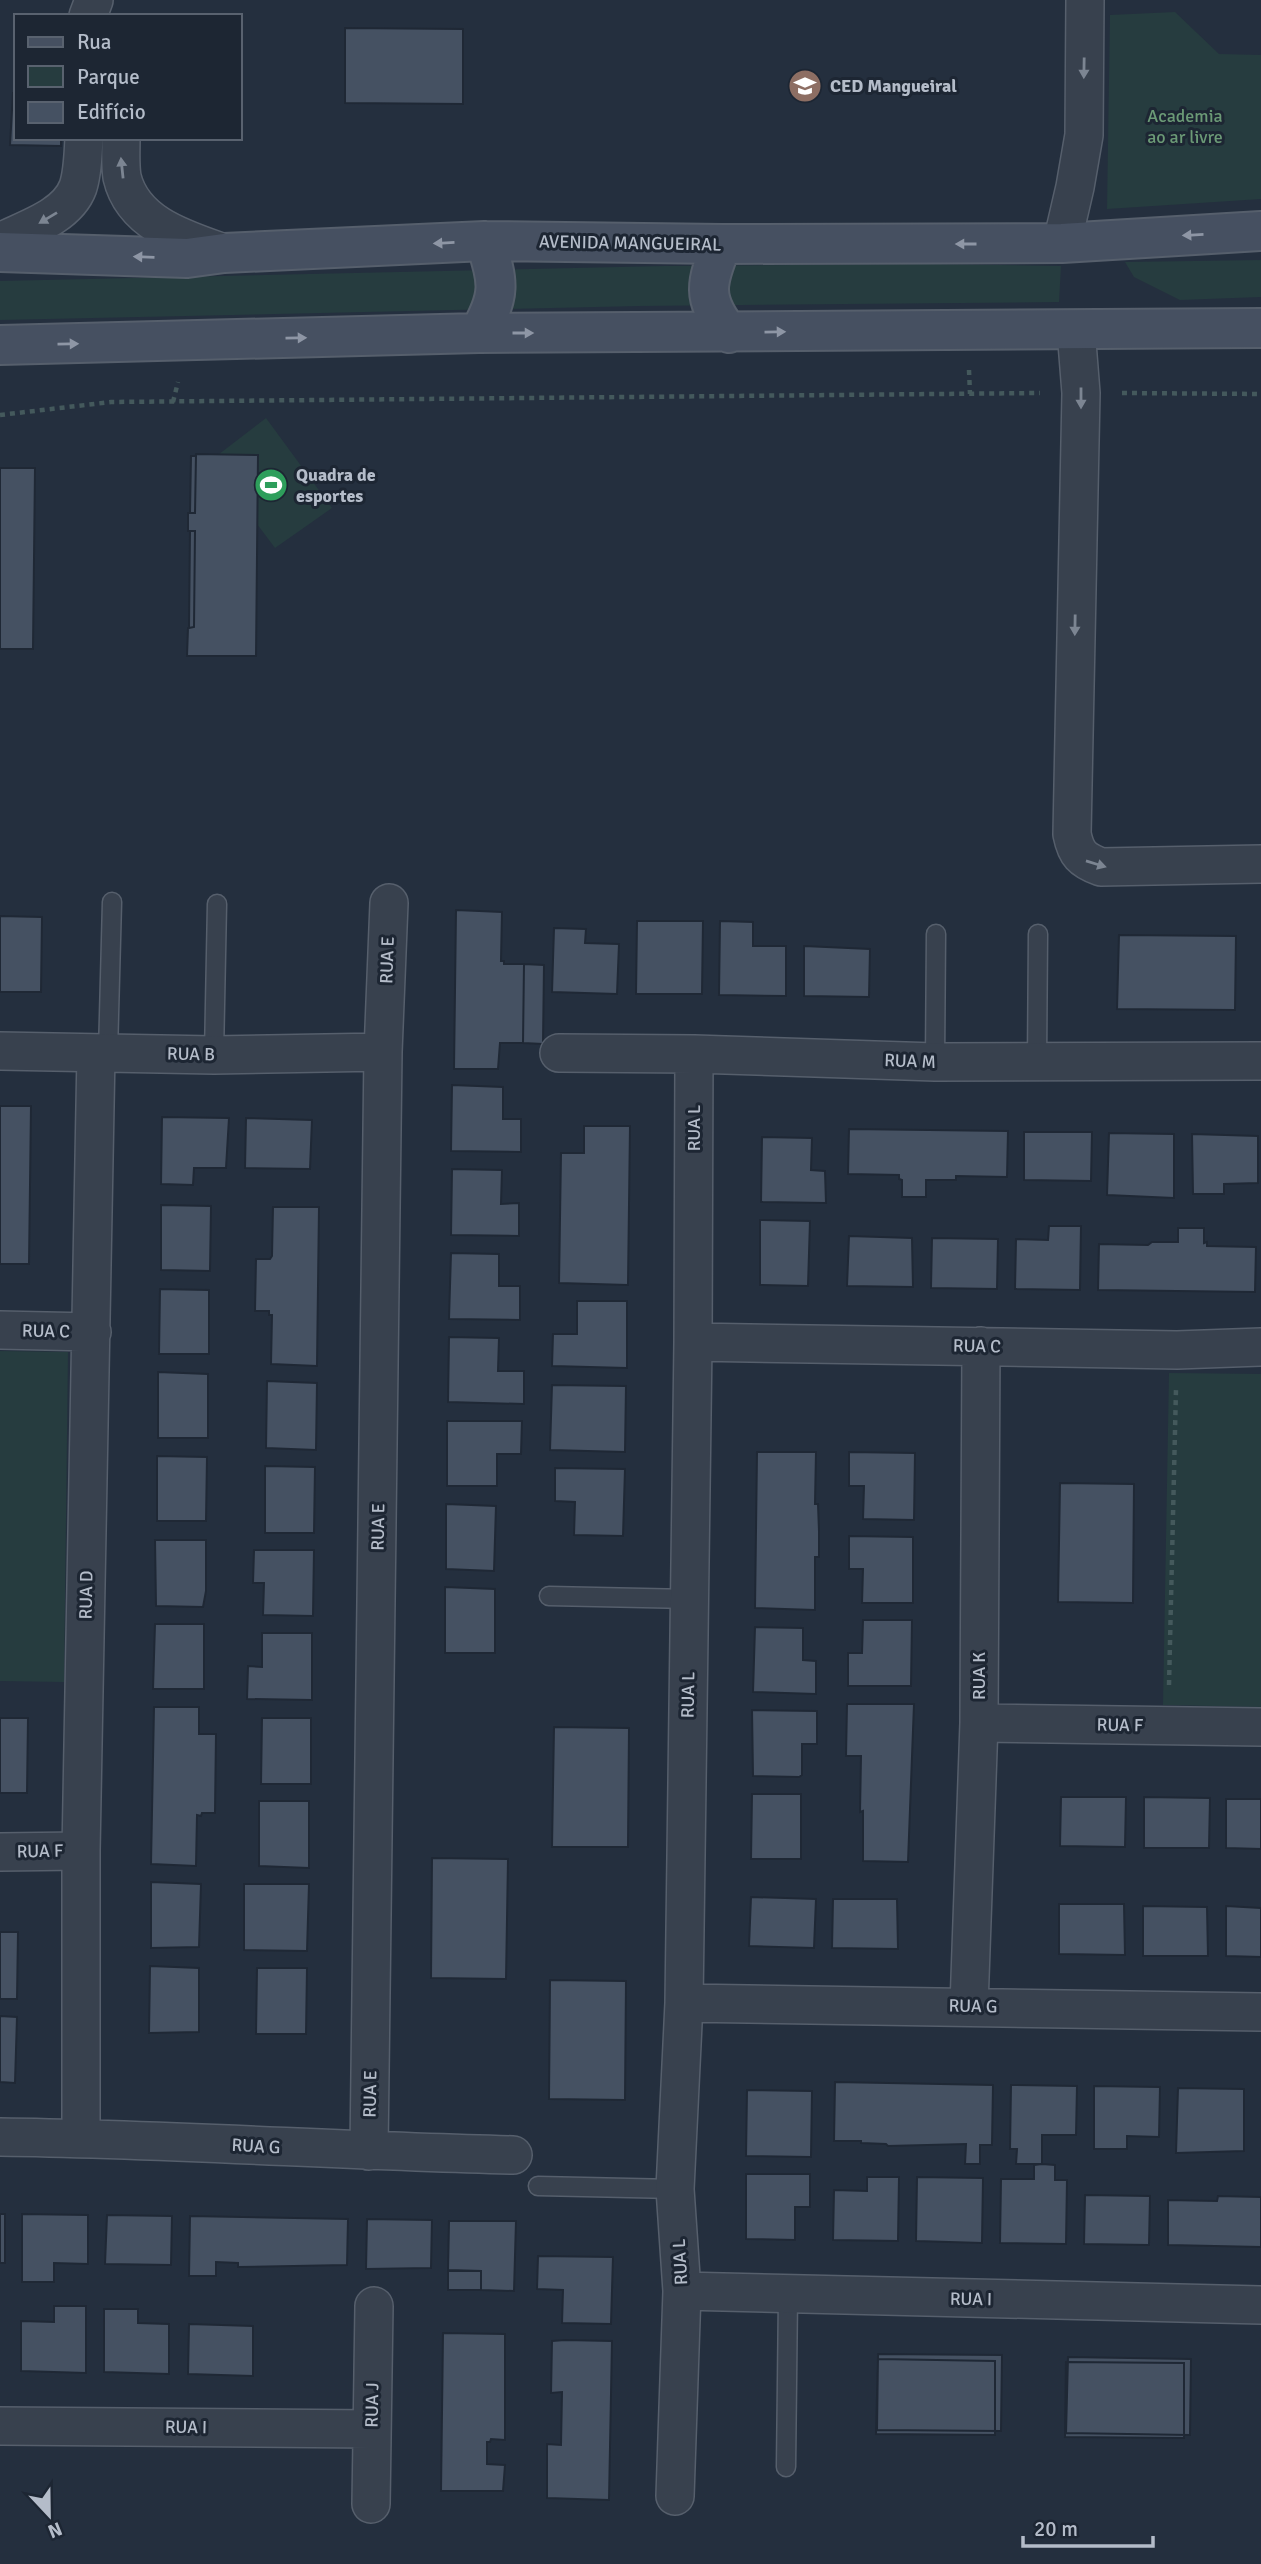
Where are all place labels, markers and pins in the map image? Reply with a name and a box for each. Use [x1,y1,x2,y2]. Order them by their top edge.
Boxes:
school or university icon: CED Mangueiral [786,67,824,105]
place label: CED Mangueiral [830,75,957,97]
place label: Quadra de esportes [296,464,376,507]
sports icon: Quadra de esportes [252,466,290,504]

